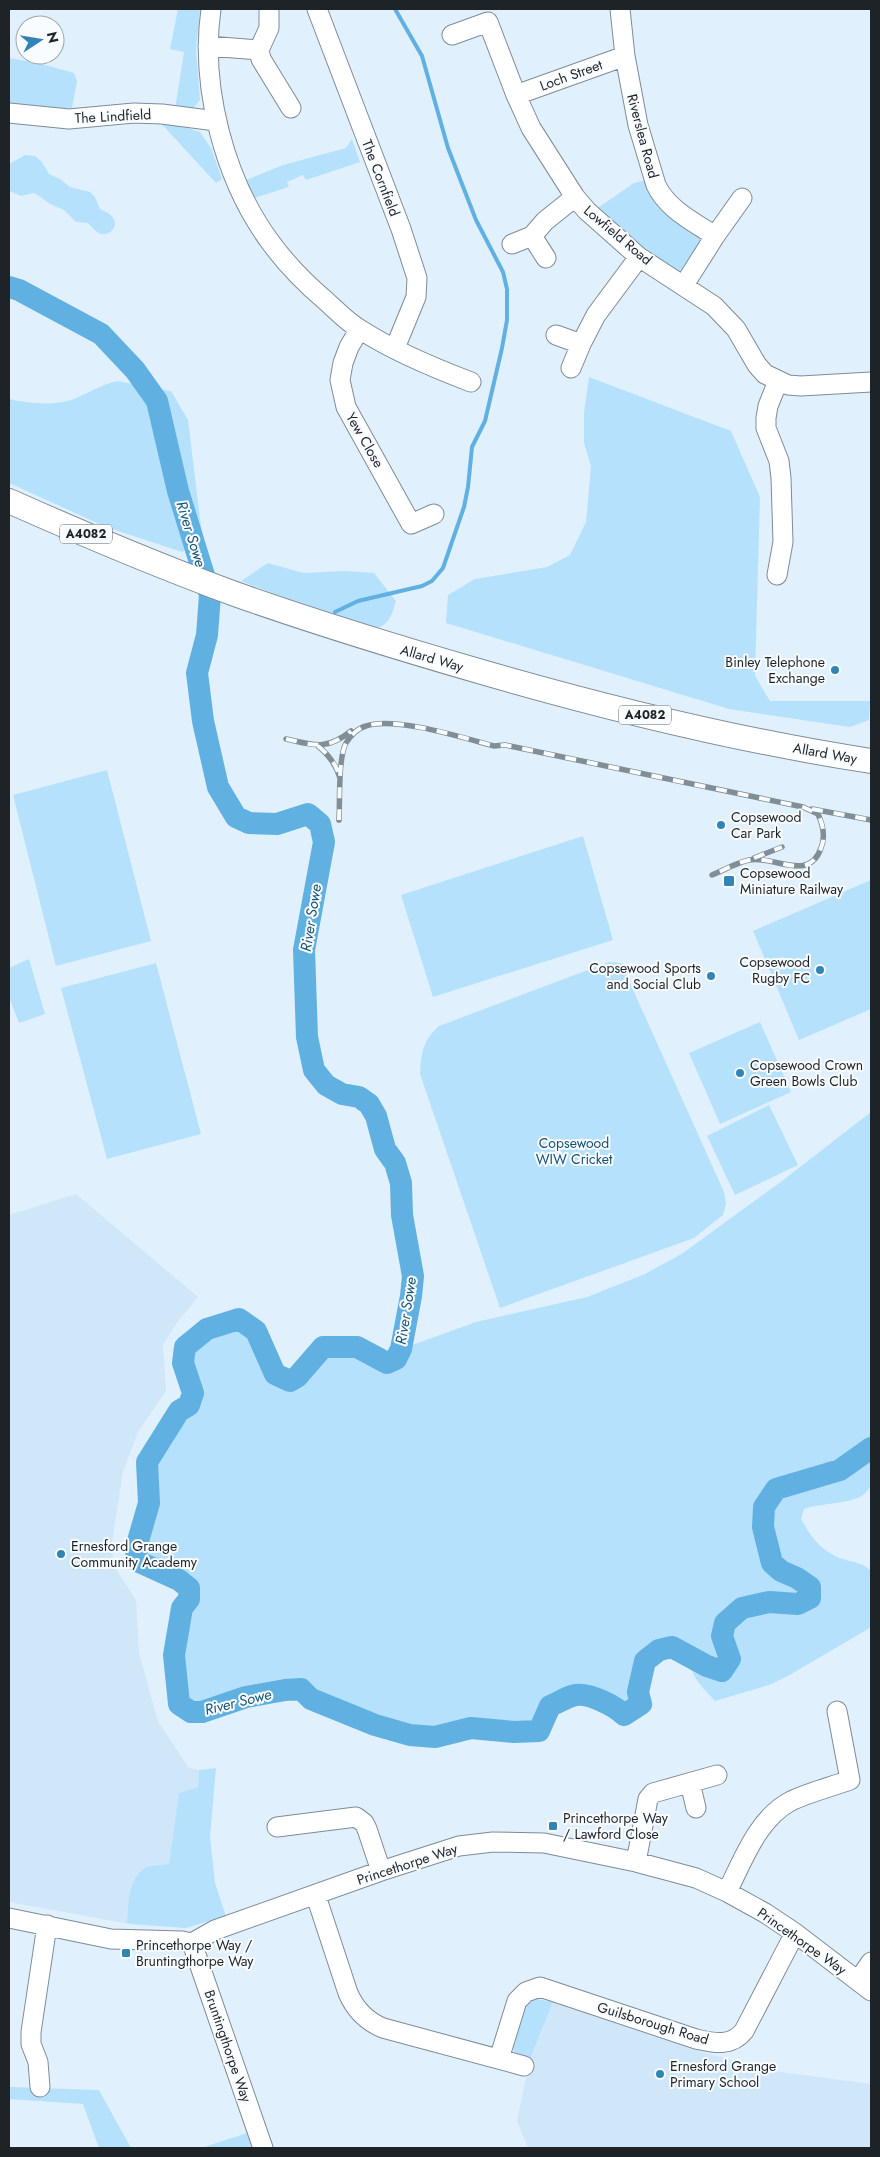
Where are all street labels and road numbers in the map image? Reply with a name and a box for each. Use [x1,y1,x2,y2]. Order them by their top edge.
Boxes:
street label: Loch Street [537,54,606,96]
street label: Riverslea Road [622,92,664,180]
street label: The Lindfield [74,104,152,128]
street label: The Cornfield [357,137,405,219]
street label: Lowfield Road [580,200,656,270]
street label: Yew Close [341,409,389,471]
road number: A4082 [60,524,112,544]
street label: Allard Way [398,639,467,677]
road number: A4082 [619,706,671,724]
street label: Allard Way [791,738,859,769]
street label: Princethorpe Way [354,1838,461,1890]
street label: Princethorpe Way [753,1903,851,1980]
street label: Bruntingthorpe Way [199,1987,257,2106]
street label: Guilsborough Road [595,1997,711,2049]

